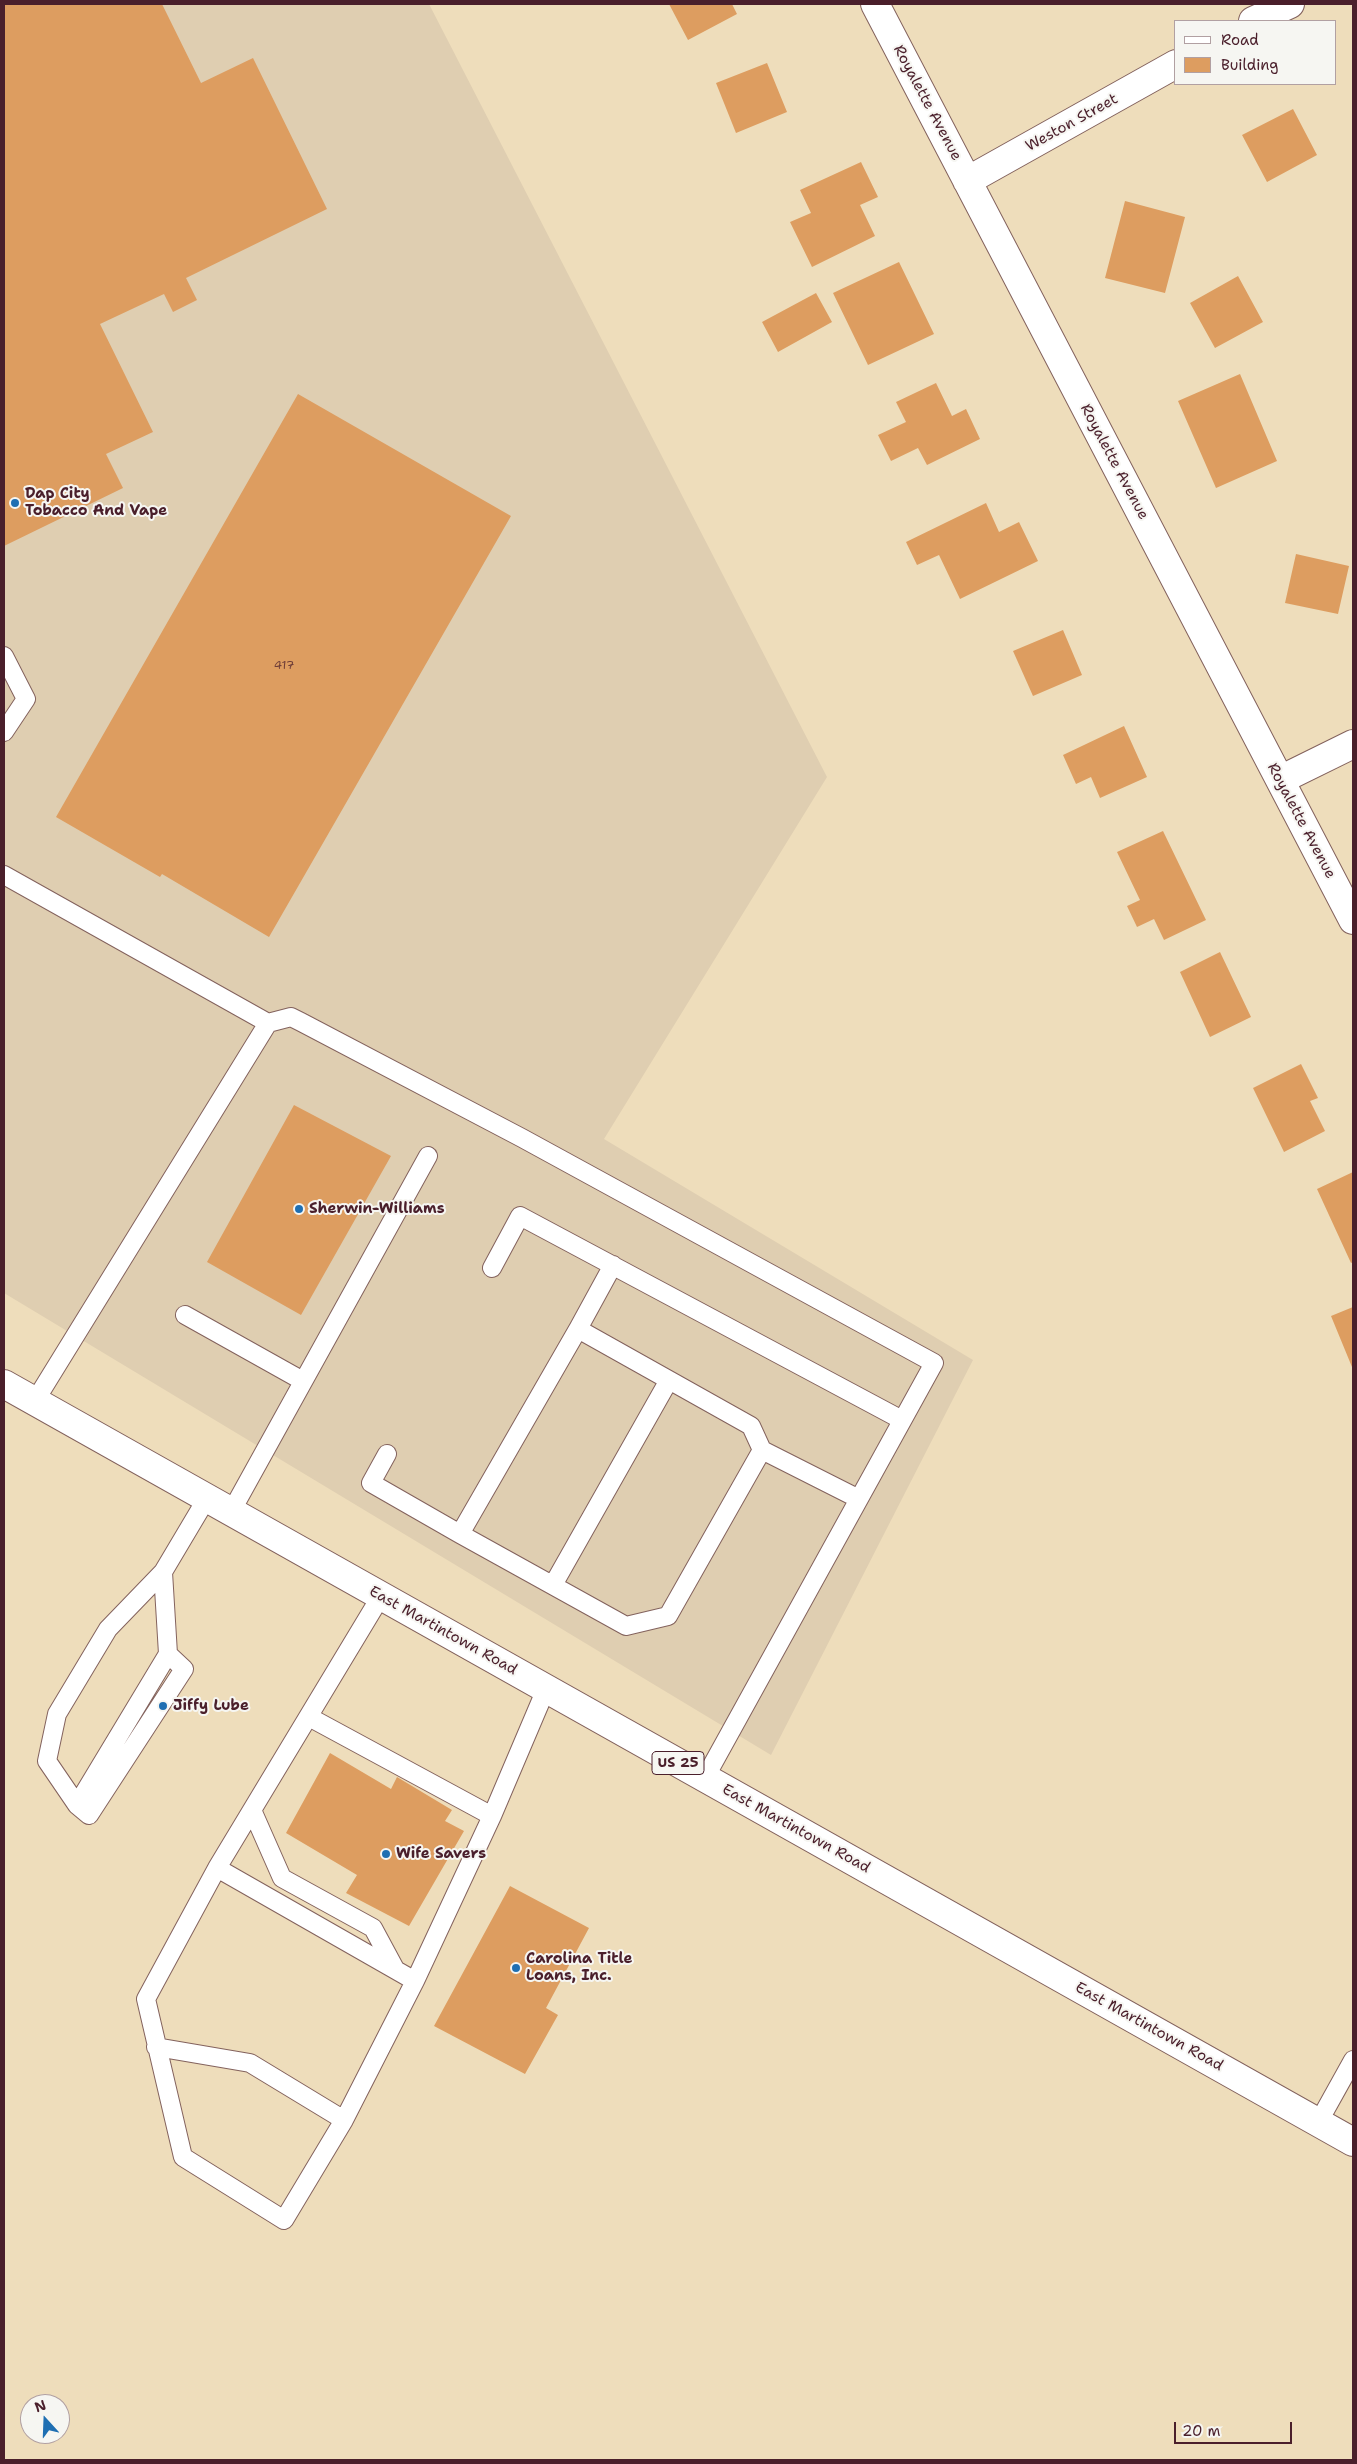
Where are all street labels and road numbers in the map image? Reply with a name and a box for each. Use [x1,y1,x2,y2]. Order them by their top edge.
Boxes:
street label: Royalette Avenue [889,42,965,164]
street label: Weston Street [1023,90,1121,156]
street label: Royalette Avenue [1076,401,1152,523]
street label: Royalette Avenue [1263,760,1339,882]
street label: East Martintown Road [366,1583,520,1679]
road number: US 25 [652,1752,704,1775]
street label: East Martintown Road [719,1781,873,1877]
street label: East Martintown Road [1072,1979,1226,2075]

